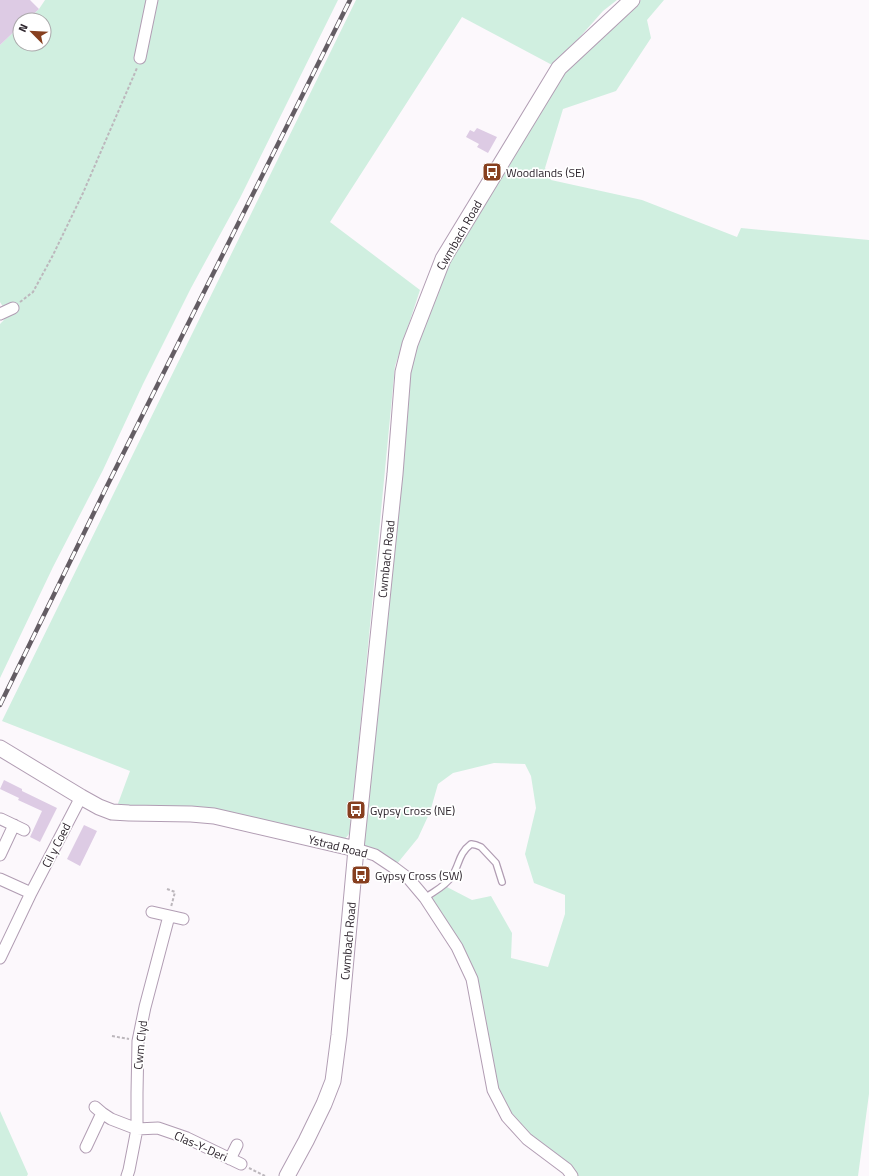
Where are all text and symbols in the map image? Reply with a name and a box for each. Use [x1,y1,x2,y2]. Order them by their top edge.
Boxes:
north arrow [12,12,52,52]
text: N [14,21,32,35]
bus stop icon: Woodlands (SE) [481,161,503,183]
place label: Woodlands (SE) [506,163,585,182]
street label: Cwmbach Road [431,196,487,274]
street label: Cwmbach Road [372,519,400,599]
bus stop icon: Gypsy Cross (NE) [345,799,367,821]
place label: Gypsy Cross (NE) [370,801,455,820]
street label: Cil y Coed [37,819,75,871]
street label: Ystrad Road [306,829,370,863]
bus stop icon: Gypsy Cross (SW) [350,864,372,886]
place label: Gypsy Cross (SW) [375,866,462,885]
street label: Cwmbach Road [335,901,361,981]
street label: Cwm Clyd [128,1019,152,1071]
street label: Clas-Y-Deri [171,1126,231,1166]

